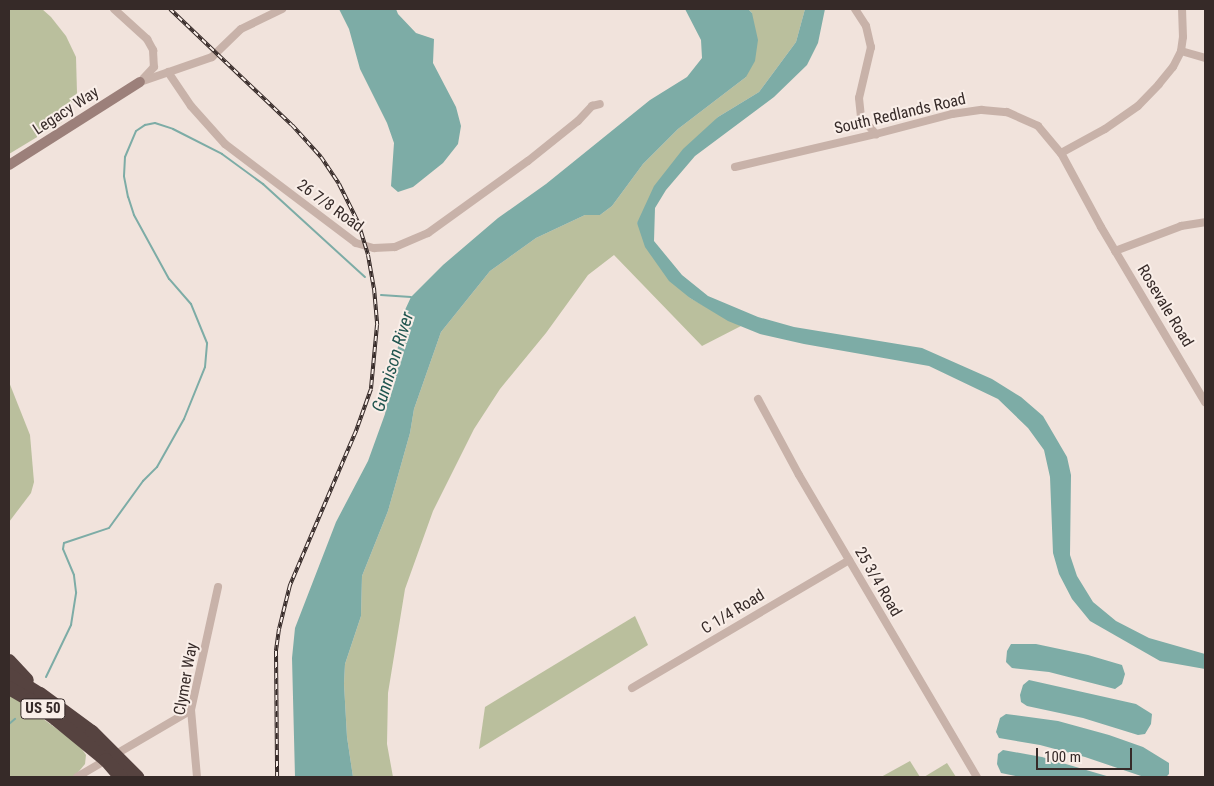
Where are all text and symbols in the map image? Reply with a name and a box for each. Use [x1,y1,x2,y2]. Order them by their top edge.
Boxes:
street label: Legacy Way [30,83,102,139]
street label: South Redlands Road [832,90,968,138]
street label: 26 7/8 Road [293,176,367,236]
street label: Rosevale Road [1133,261,1197,351]
water label: Gunnison River [368,310,418,414]
street label: 25 3/4 Road [850,544,906,620]
street label: C 1/4 Road [698,586,768,638]
street label: Clymer Way [170,641,202,717]
road number: US 50 [19,696,67,722]
scale bar [1039,738,1135,770]
text: 100 m [1044,748,1081,766]

